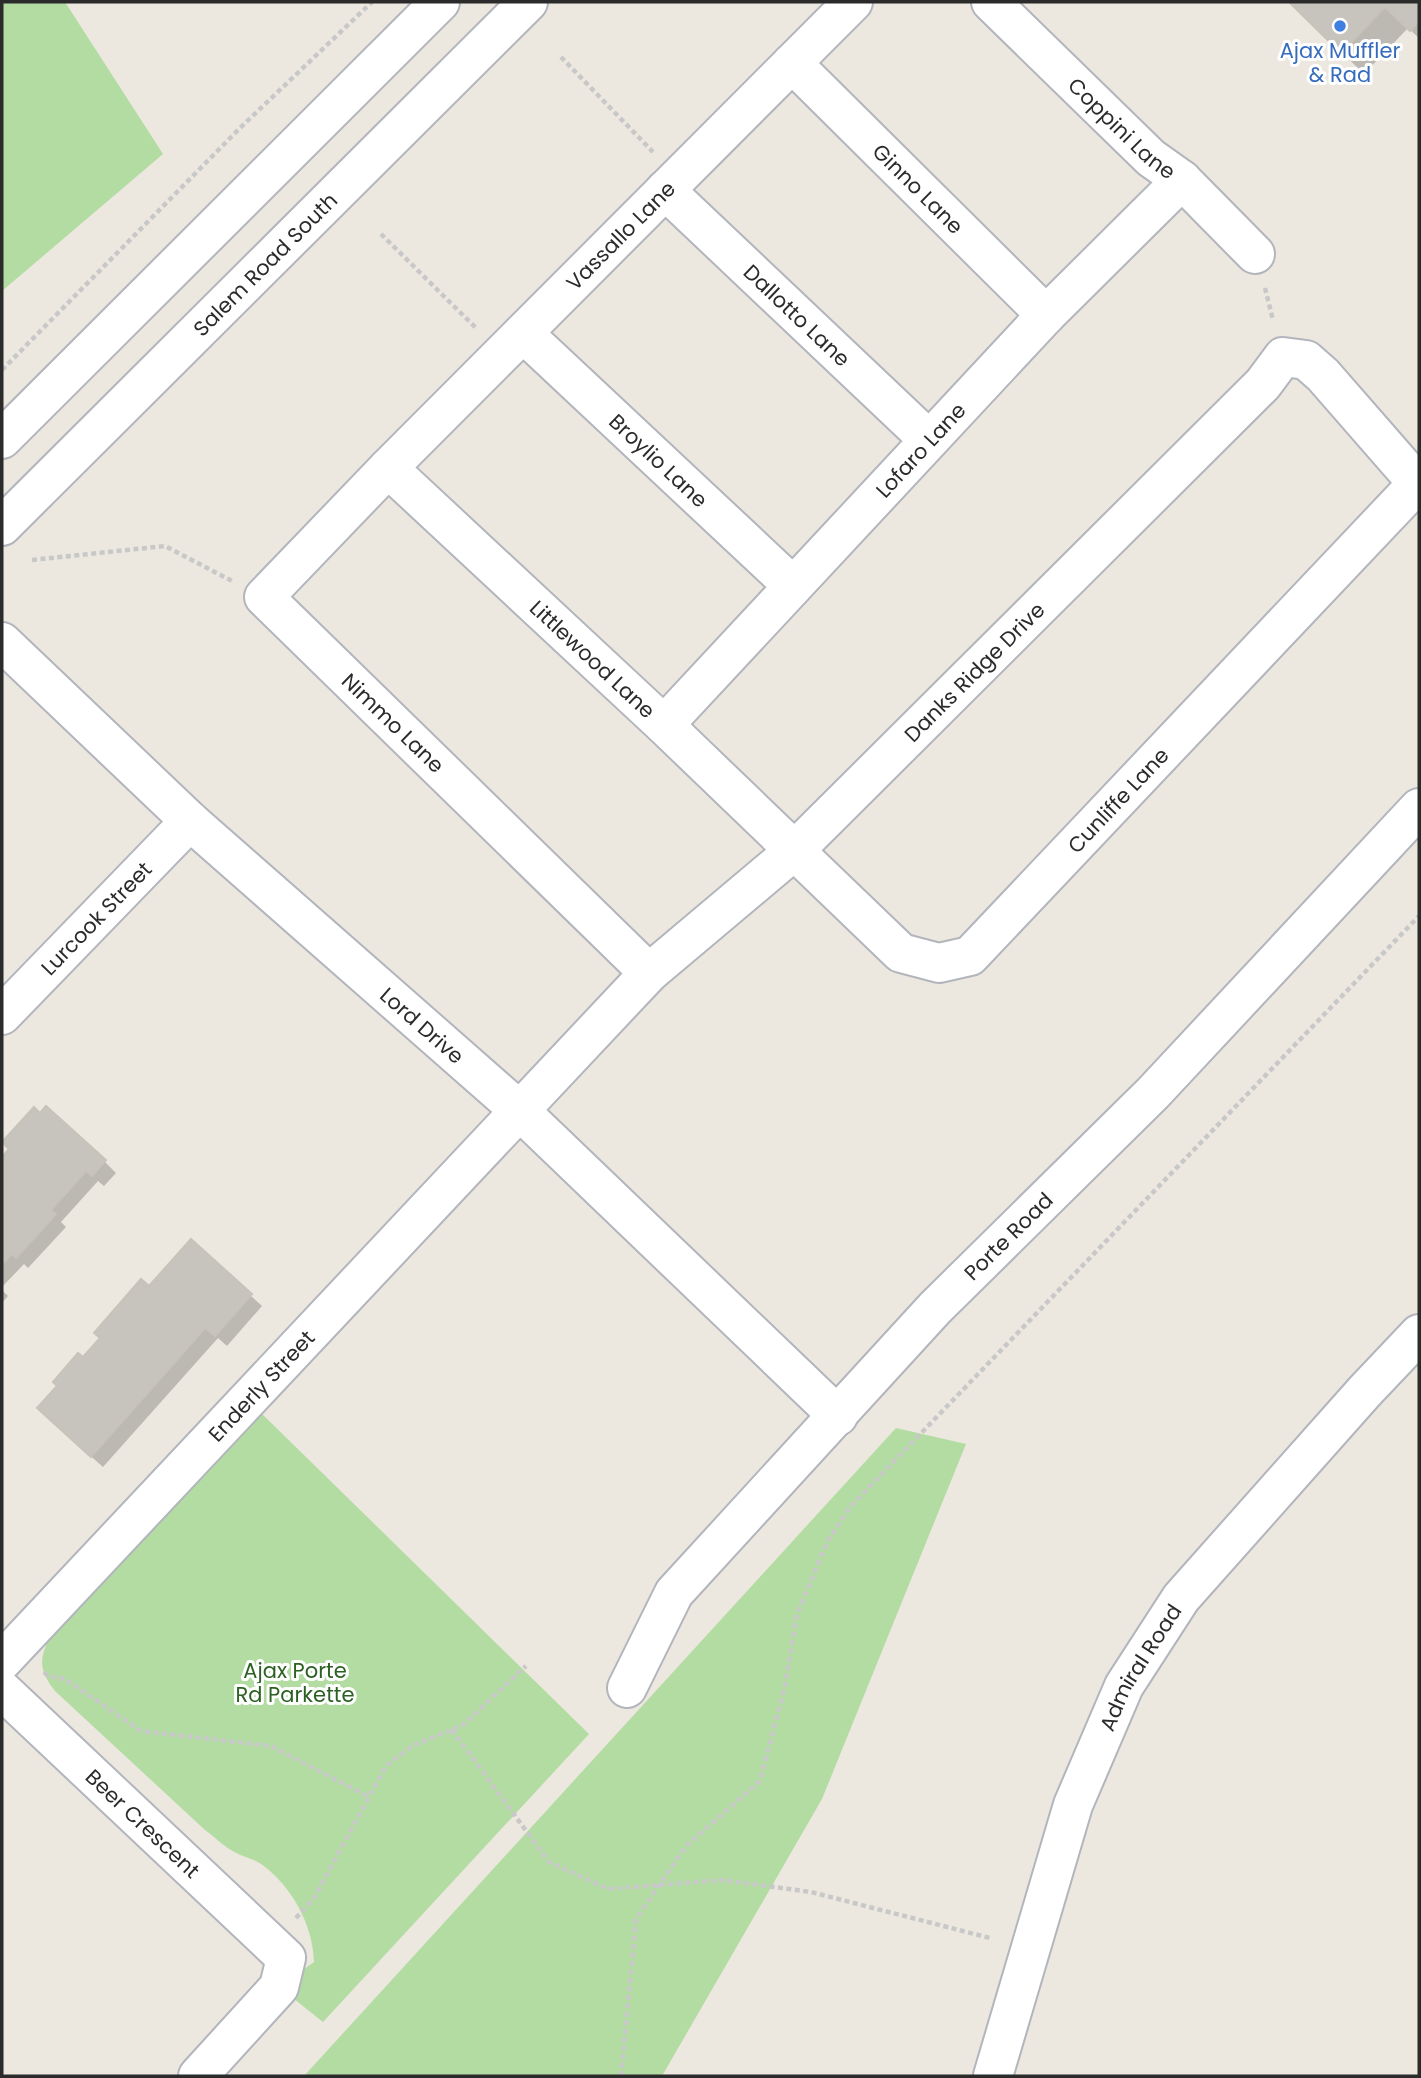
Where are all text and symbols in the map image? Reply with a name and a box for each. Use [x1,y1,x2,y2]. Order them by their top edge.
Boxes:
marker: Ajax Muffler & Rad [1332,18,1348,34]
place label: Ajax Muffler & Rad [1280,36,1400,89]
street label: Coppini Lane [1062,71,1182,186]
street label: Ginno Lane [867,137,970,240]
street label: Vassallo Lane [559,174,681,296]
street label: Salem Road South [186,186,343,342]
street label: Dallotto Lane [737,258,857,373]
street label: Lofaro Lane [869,396,972,504]
street label: Broylio Lane [603,407,714,514]
street label: Littlewood Lane [524,593,662,724]
street label: Danks Ridge Drive [897,595,1051,748]
street label: Nimmo Lane [335,667,451,779]
street label: Cunliffe Lane [1061,741,1175,859]
street label: Lurcook Street [34,855,158,981]
street label: Lord Drive [374,980,471,1070]
street label: Porte Road [957,1185,1059,1286]
street label: Enderly Street [201,1323,321,1448]
street label: Admiral Road [1092,1598,1188,1735]
park label: Ajax Porte Rd Parkette [236,1656,354,1709]
street label: Beer Crescent [80,1762,207,1884]

